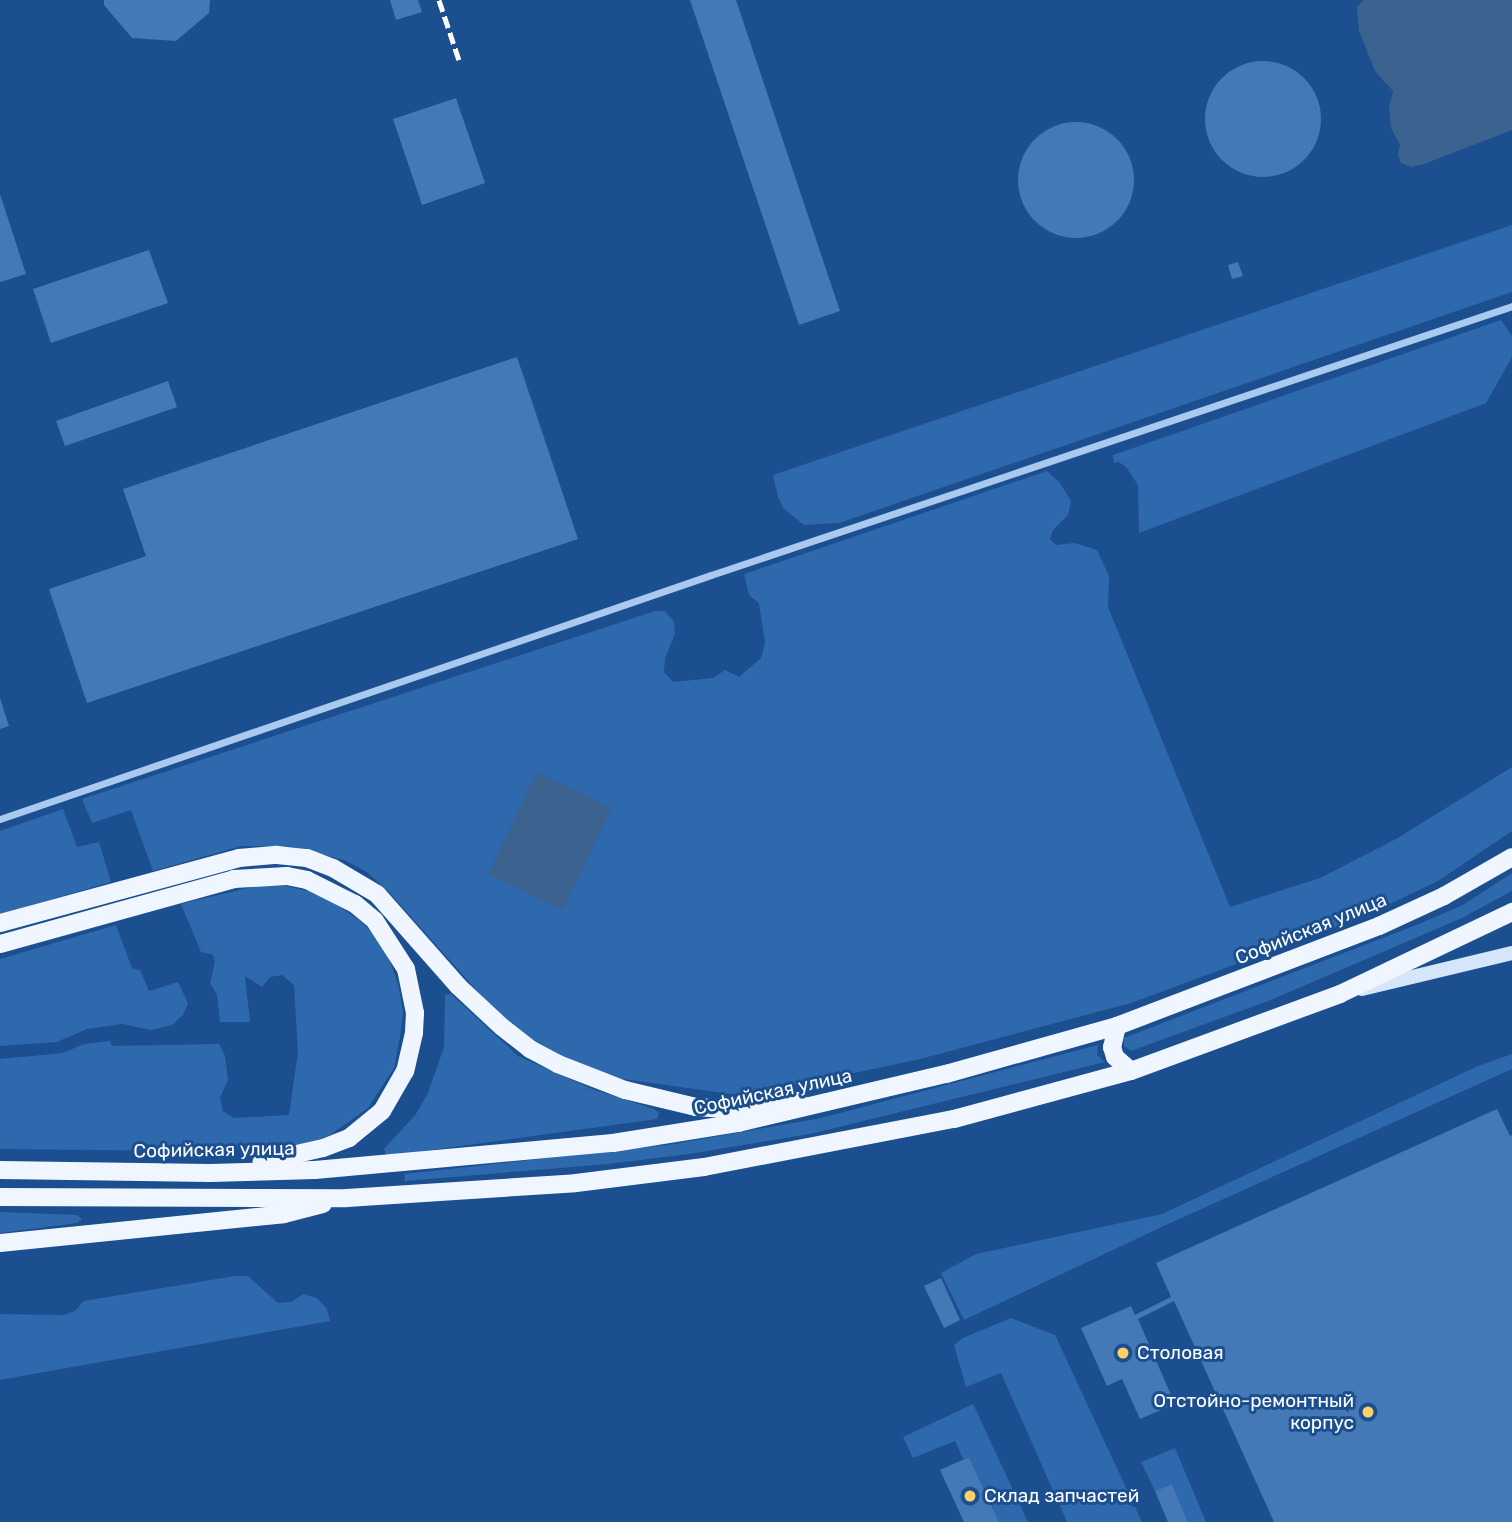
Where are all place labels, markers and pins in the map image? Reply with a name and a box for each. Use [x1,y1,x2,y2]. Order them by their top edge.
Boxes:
place label: Столовая [1137,1342,1224,1364]
marker: Столовая [1115,1345,1131,1361]
place label: Отстойно-ремонтный корпус [1153,1390,1354,1434]
marker: Отстойно-ремонтный корпус [1360,1404,1376,1420]
place label: Склад запчастей [984,1485,1139,1507]
marker: Склад запчастей [962,1488,978,1504]

